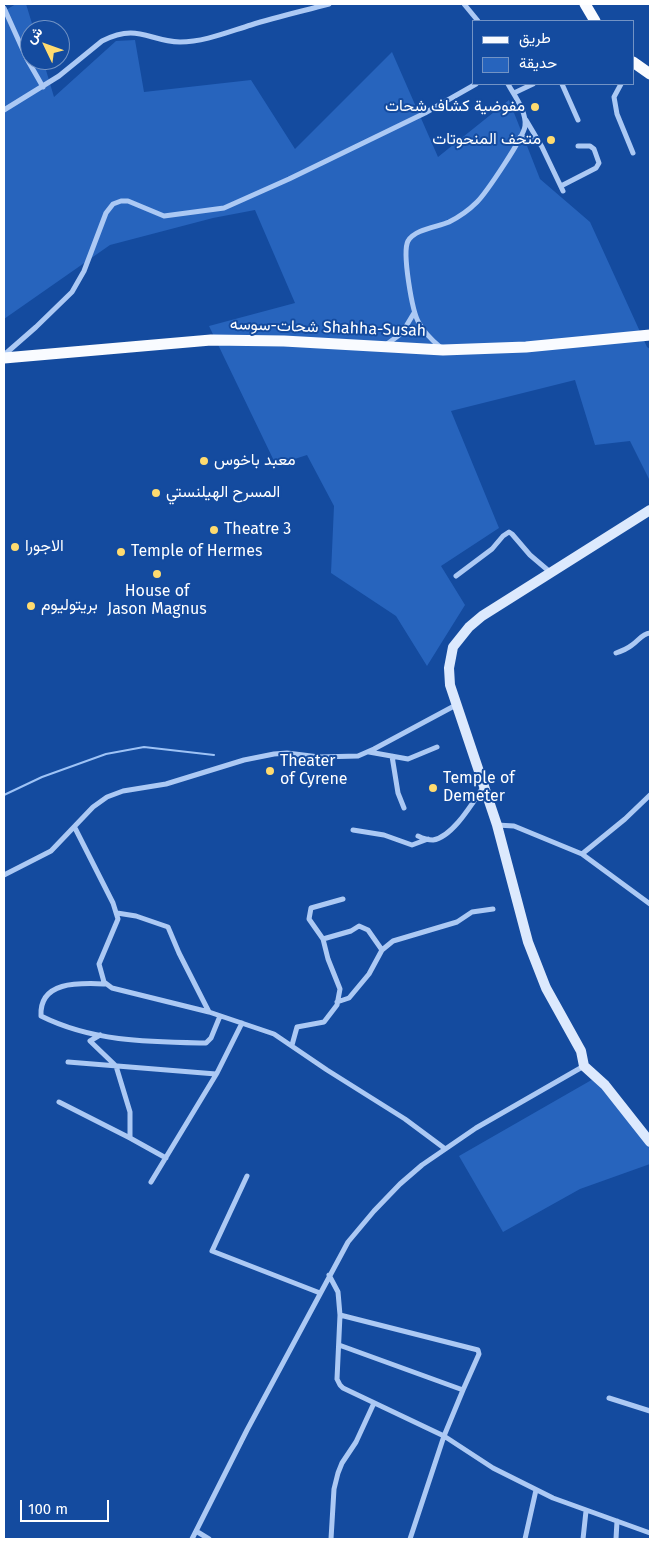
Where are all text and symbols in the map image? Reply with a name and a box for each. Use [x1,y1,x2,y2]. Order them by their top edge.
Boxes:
north arrow [20,20,70,70]
legend [472,20,634,85]
text: ش [22,23,46,47]
text: طريق [519,29,551,47]
text: حديقة [519,54,557,72]
place label: مفوضية كشاف شحات [385,97,525,117]
marker: مفوضية كشاف شحات [529,101,541,113]
place label: متحف المنحوتات [432,130,541,150]
marker: متحف المنحوتات [545,134,557,146]
street label: شحات-سوسه Shahha-Susah [230,315,426,341]
place label: معبد باخوس [214,451,296,471]
marker: معبد باخوس [198,455,210,467]
place label: المسرح الهيلنستي [166,483,280,503]
marker: المسرح الهيلنستي [150,487,162,499]
place label: Theatre 3 [224,520,291,540]
marker: Theatre 3 [208,524,220,536]
place label: الاجورا [25,537,64,557]
marker: الاجورا [9,541,21,553]
place label: Temple of Hermes [131,542,263,562]
marker: Temple of Hermes [115,546,127,558]
marker: House of Jason Magnus [151,568,163,580]
place label: House of Jason Magnus [107,582,207,620]
place label: بريتوليوم [41,596,98,616]
marker: بريتوليوم [25,600,37,612]
place label: Theater of Cyrene [280,752,347,790]
marker: Theater of Cyrene [264,765,276,777]
place label: Temple of Demeter [443,769,515,807]
marker: Temple of Demeter [427,782,439,794]
scale bar [22,1490,111,1522]
text: 100 m [28,1500,68,1518]

